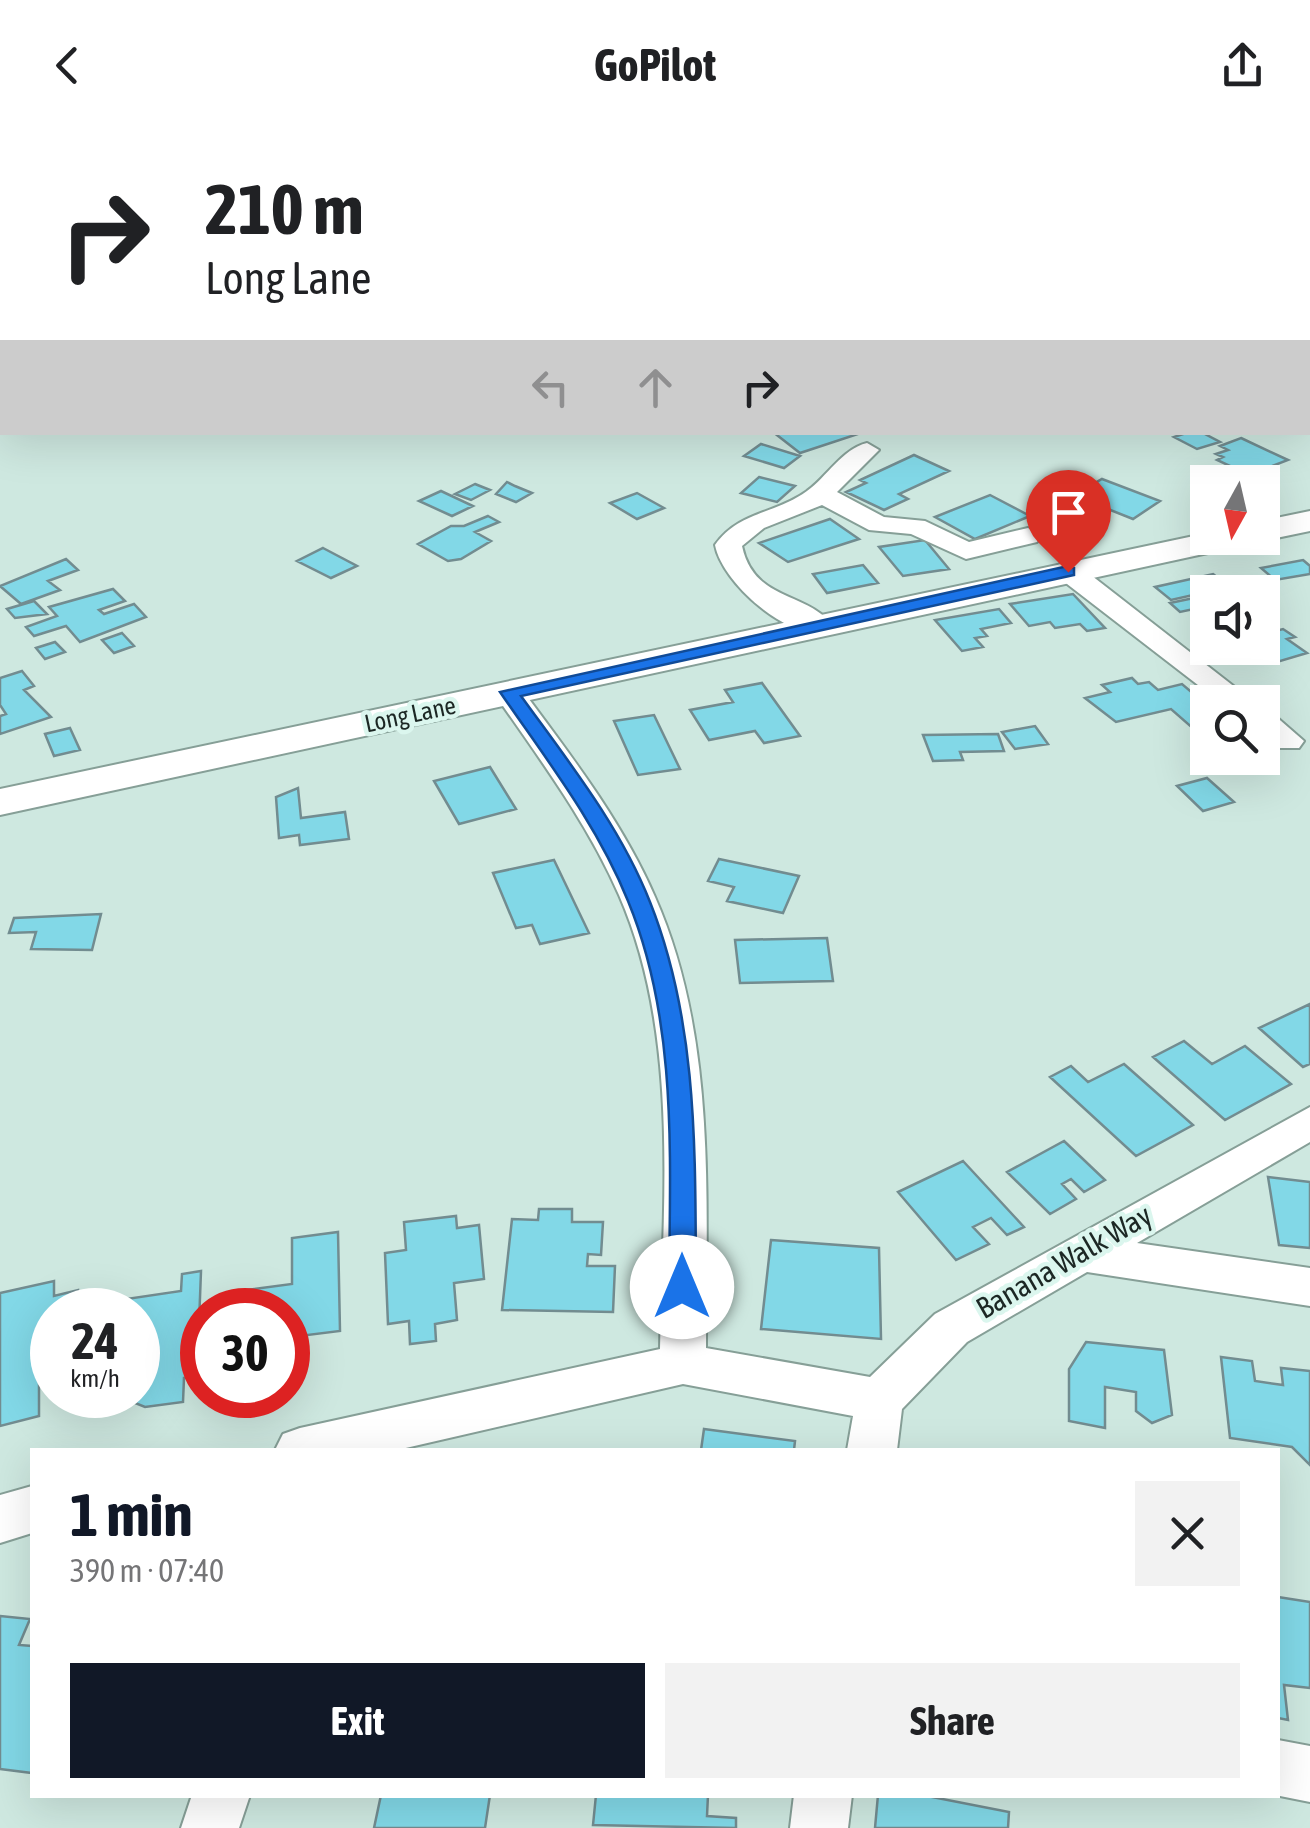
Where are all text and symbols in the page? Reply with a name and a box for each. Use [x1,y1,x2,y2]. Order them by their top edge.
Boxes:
icon: back [40,38,95,93]
icon: share [1215,38,1270,93]
text: GoPilot [594,39,716,91]
text: 210 m [205,169,364,249]
icon: right [40,170,170,300]
text: Long Lane [205,252,372,304]
icon: left [523,360,578,415]
icon: ahead [628,360,683,415]
icon: right [733,360,788,415]
north arrow [1190,465,1280,555]
map controls [1190,465,1280,775]
pin [1026,470,1111,573]
icon: arrive [1041,485,1096,540]
button: sound [1190,575,1280,665]
button: search [1190,685,1280,775]
street label: Long Lane [362,691,458,737]
street label: Banana Walk Way [970,1197,1157,1325]
position arrow [630,1235,734,1339]
speed limit sign: 30 [180,1288,310,1418]
text: 24 [71,1312,118,1370]
text: km/h [70,1364,120,1392]
text: 1 min [70,1480,193,1549]
button: close [1135,1481,1240,1586]
text: 390 m · 07:40 [70,1552,224,1589]
button: Exit [70,1663,645,1778]
button: Share [665,1663,1240,1778]

